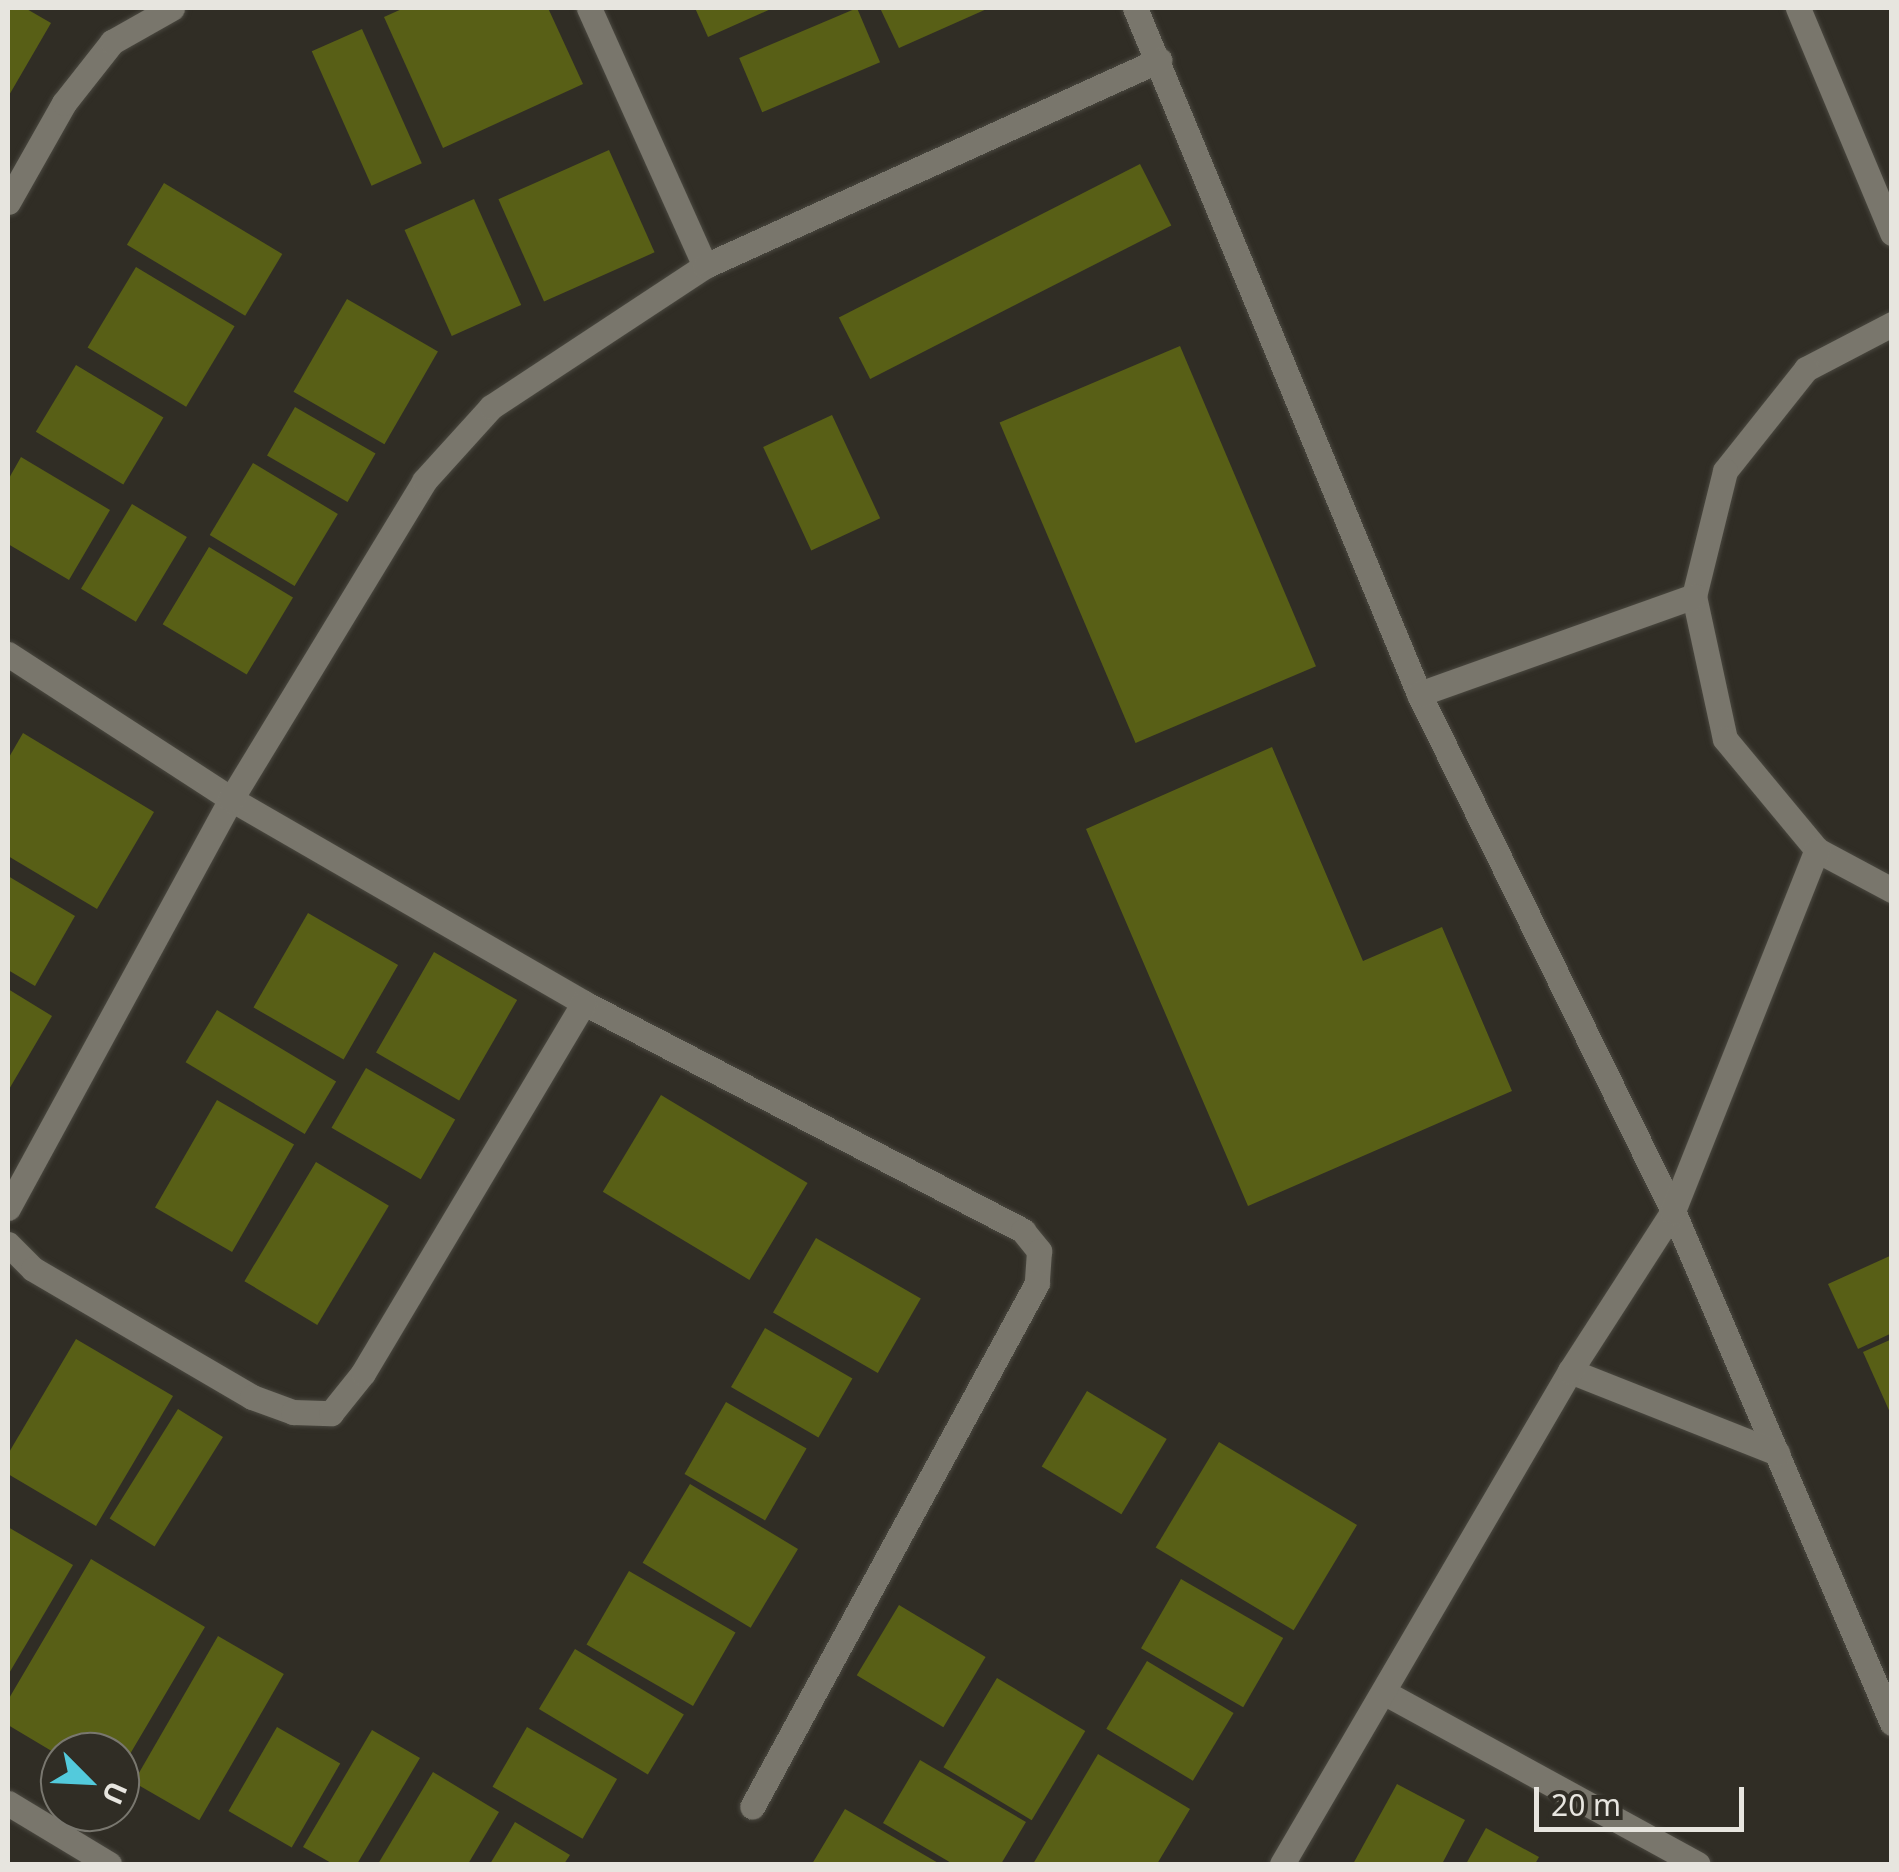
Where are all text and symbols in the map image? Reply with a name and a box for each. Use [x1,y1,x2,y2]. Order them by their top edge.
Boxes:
north arrow [40,1732,140,1832]
scale bar [1539,1767,1749,1829]
text: U [94,1776,137,1811]
text: 20 m [1551,1784,1621,1825]

